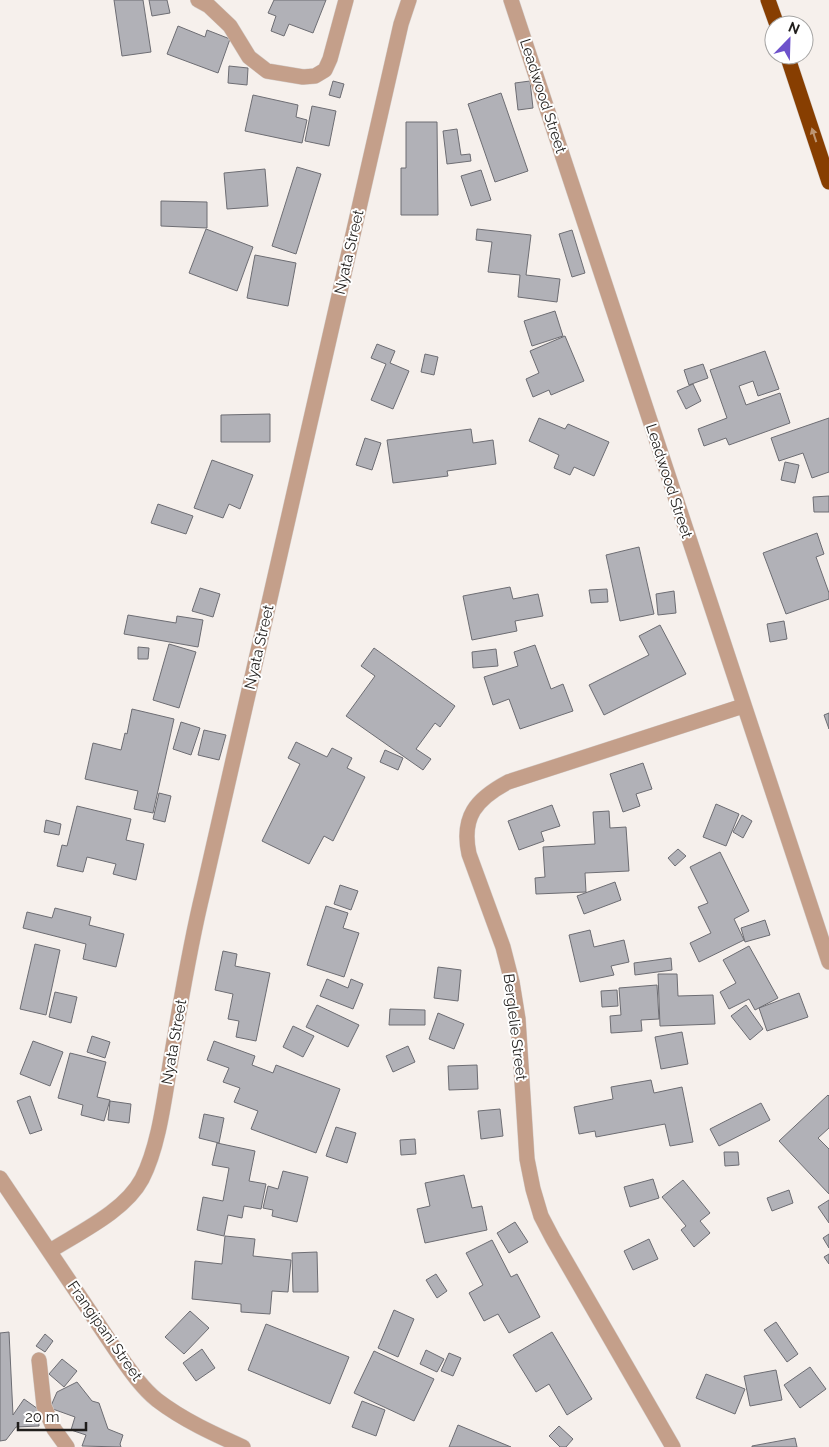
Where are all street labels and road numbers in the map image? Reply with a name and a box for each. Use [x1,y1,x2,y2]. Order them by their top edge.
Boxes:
street label: Leadwood Street [516,36,570,156]
street label: Nyata Street [331,208,367,296]
street label: Leadwood Street [642,421,696,541]
street label: Nyata Street [241,603,277,691]
street label: Berglelie Street [500,973,530,1081]
street label: Nyata Street [158,998,190,1086]
street label: Frangipani Street [64,1278,146,1384]

